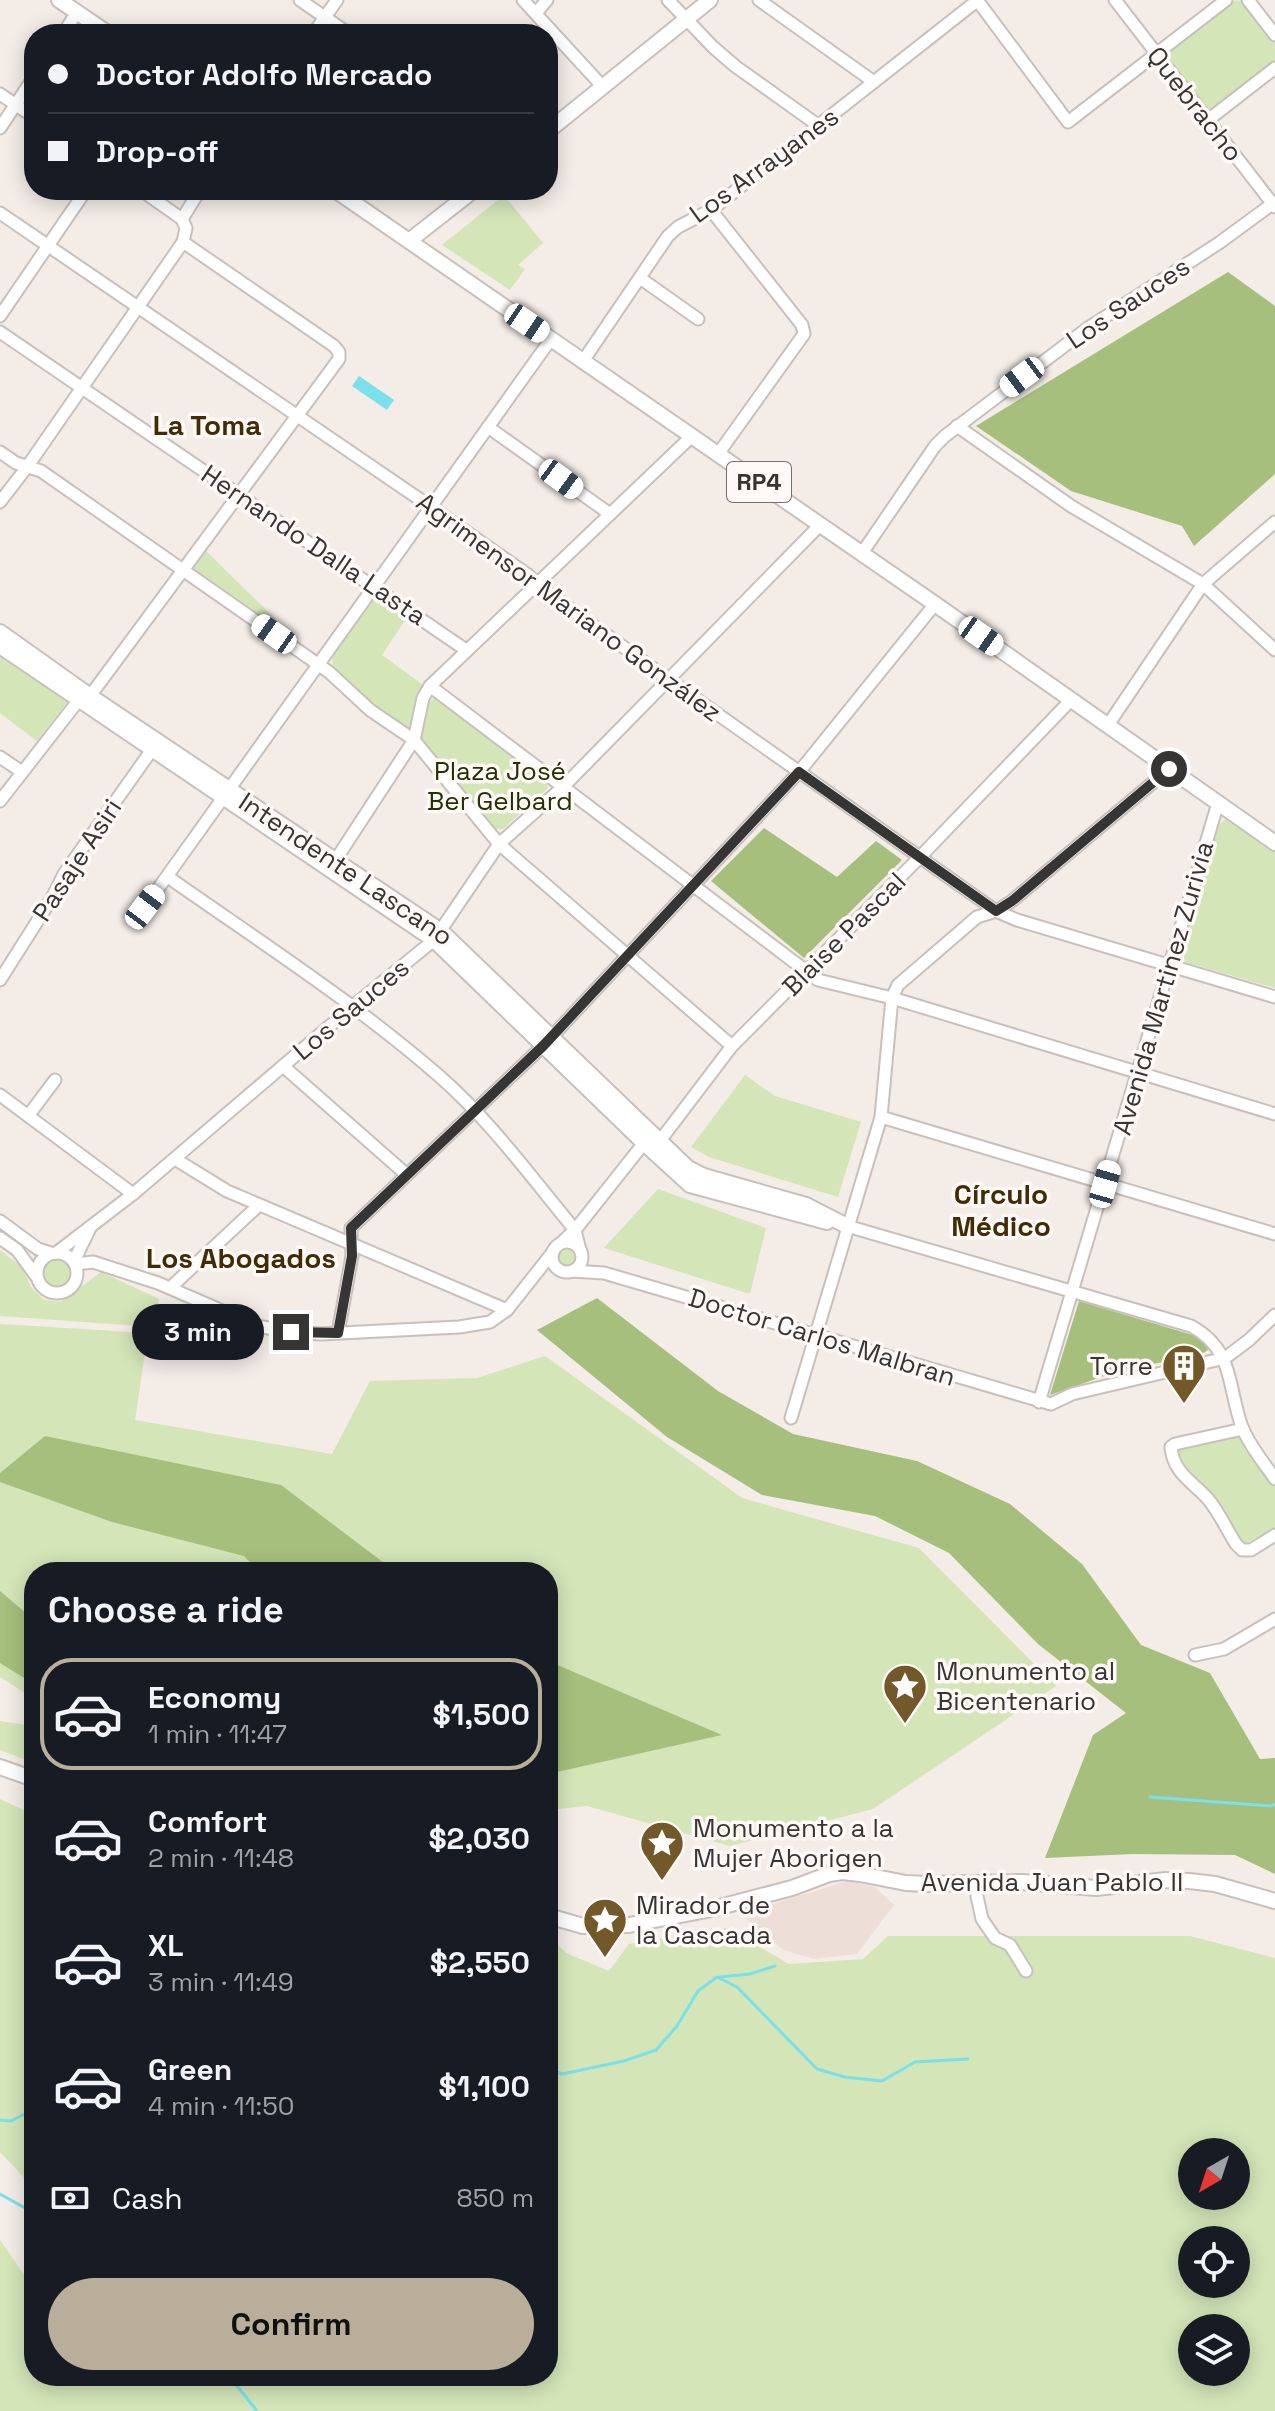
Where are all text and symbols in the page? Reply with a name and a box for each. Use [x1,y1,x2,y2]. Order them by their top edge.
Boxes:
street label: Quebracho [1139,40,1251,168]
text: Doctor Adolfo Mercado [96,55,432,94]
street label: Los Arrayanes [683,99,845,231]
text: Drop-off [96,132,219,171]
street label: Los Sauces [1060,249,1196,357]
car [500,300,554,346]
car [996,353,1048,401]
district label: La Toma [153,407,261,443]
car [535,455,587,503]
street label: Hernando Dalla Lasta [195,457,433,633]
road number: RP4 [727,462,791,502]
street label: Agrimensor Mariano González [410,485,728,729]
car [247,610,301,658]
car [954,612,1008,660]
route start [1151,751,1187,787]
park label: Plaza José Ber Gelbard [427,754,573,818]
street label: Intendente Lascano [232,785,460,953]
street label: Pasaje Asiri [25,792,129,928]
street label: Avenida Martinez Zurivia [1105,837,1221,1139]
street label: Blaise Pascal [775,865,913,1003]
car [121,881,169,933]
street label: Los Sauces [286,950,416,1068]
car [1087,1158,1123,1210]
district label: Círculo Médico [951,1176,1051,1244]
district label: Los Abogados [146,1240,336,1276]
street label: Doctor Carlos Malbran [684,1280,960,1394]
callout: 3 min [131,1304,263,1360]
route end [273,1314,309,1350]
text: 3 min [164,1315,232,1349]
building icon: Torre [1160,1342,1208,1405]
place label: Torre [1090,1349,1153,1383]
text: Choose a ride [48,1587,284,1633]
place label: Monumento al Bicentenario [936,1654,1115,1718]
place icon: Monumento al Bicentenario [881,1662,929,1725]
icon: car [52,1678,124,1750]
text: Economy [148,1678,281,1717]
text: $1,500 [433,1695,530,1734]
text: 1 min · 11:47 [148,1717,287,1751]
icon: car [52,1802,124,1874]
text: Comfort [148,1802,267,1841]
place label: Monumento a la Mujer Aborigen [693,1811,894,1875]
text: $2,030 [428,1819,530,1858]
place icon: Monumento a la Mujer Aborigen [638,1819,686,1882]
text: 2 min · 11:48 [148,1841,294,1875]
street label: Avenida Juan Pablo II [921,1865,1183,1899]
place label: Mirador de la Cascada [636,1888,771,1952]
place icon: Mirador de la Cascada [581,1896,629,1959]
icon: car [52,1926,124,1998]
text: XL [148,1926,184,1965]
text: $2,550 [430,1943,530,1982]
text: 3 min · 11:49 [148,1965,294,1999]
icon: car [52,2050,124,2122]
text: Green [148,2050,232,2089]
text: $1,100 [439,2067,530,2106]
text: 4 min · 11:50 [148,2089,294,2123]
north arrow [1178,2138,1250,2210]
map controls [1178,2138,1250,2386]
icon: cash [48,2176,92,2220]
text: Cash [112,2179,183,2218]
text: 850 m [457,2181,534,2215]
button: locate [1178,2226,1250,2298]
button: Confirm [48,2278,534,2370]
button: layers [1178,2314,1250,2386]

